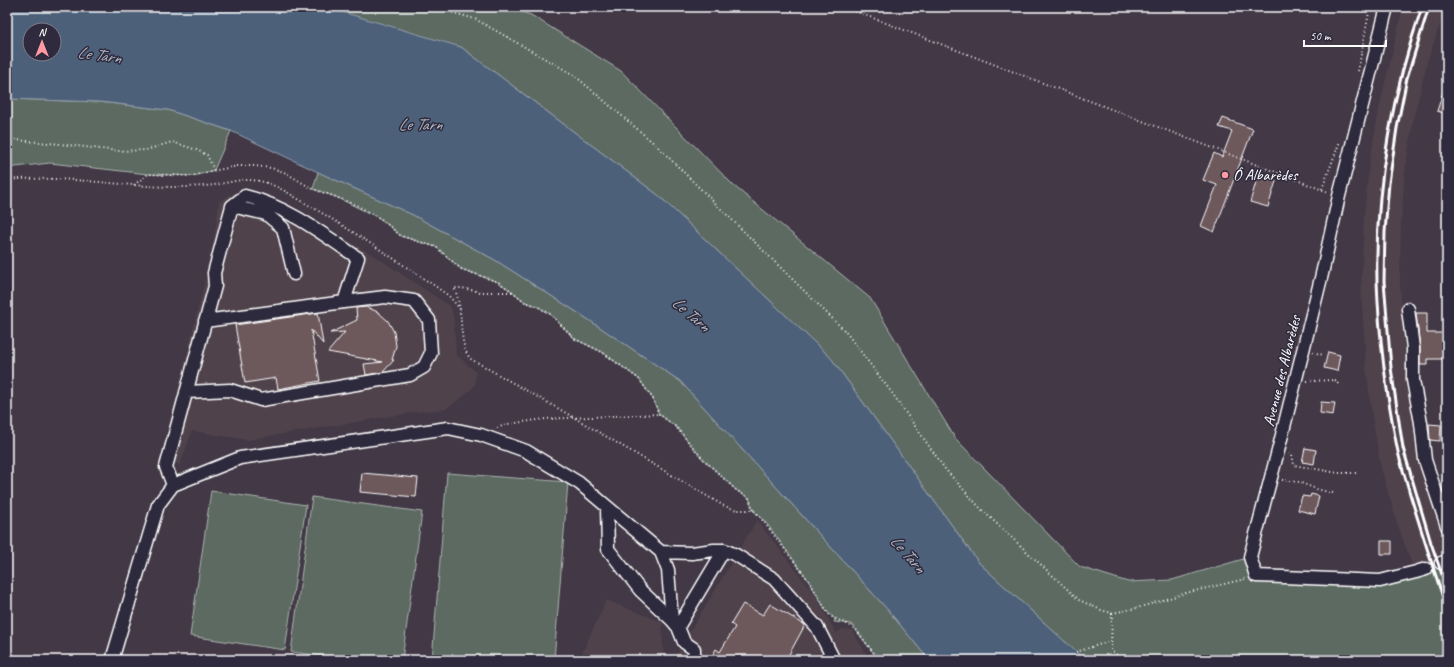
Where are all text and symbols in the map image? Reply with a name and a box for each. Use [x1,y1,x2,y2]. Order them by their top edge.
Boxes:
north arrow [22,22,62,62]
scale bar [1304,22,1386,48]
text: N [39,25,48,39]
text: 50 m [1310,28,1332,44]
water label: Le Tarn [76,42,123,69]
water label: Le Tarn [398,114,443,135]
place label: Ô Albarèdes [1233,165,1299,185]
marker: Ô Albarèdes [1220,170,1230,180]
water label: Le Tarn [668,292,715,337]
street label: Avenue des Albarèdes [1259,312,1306,428]
water label: Le Tarn [886,531,931,578]

